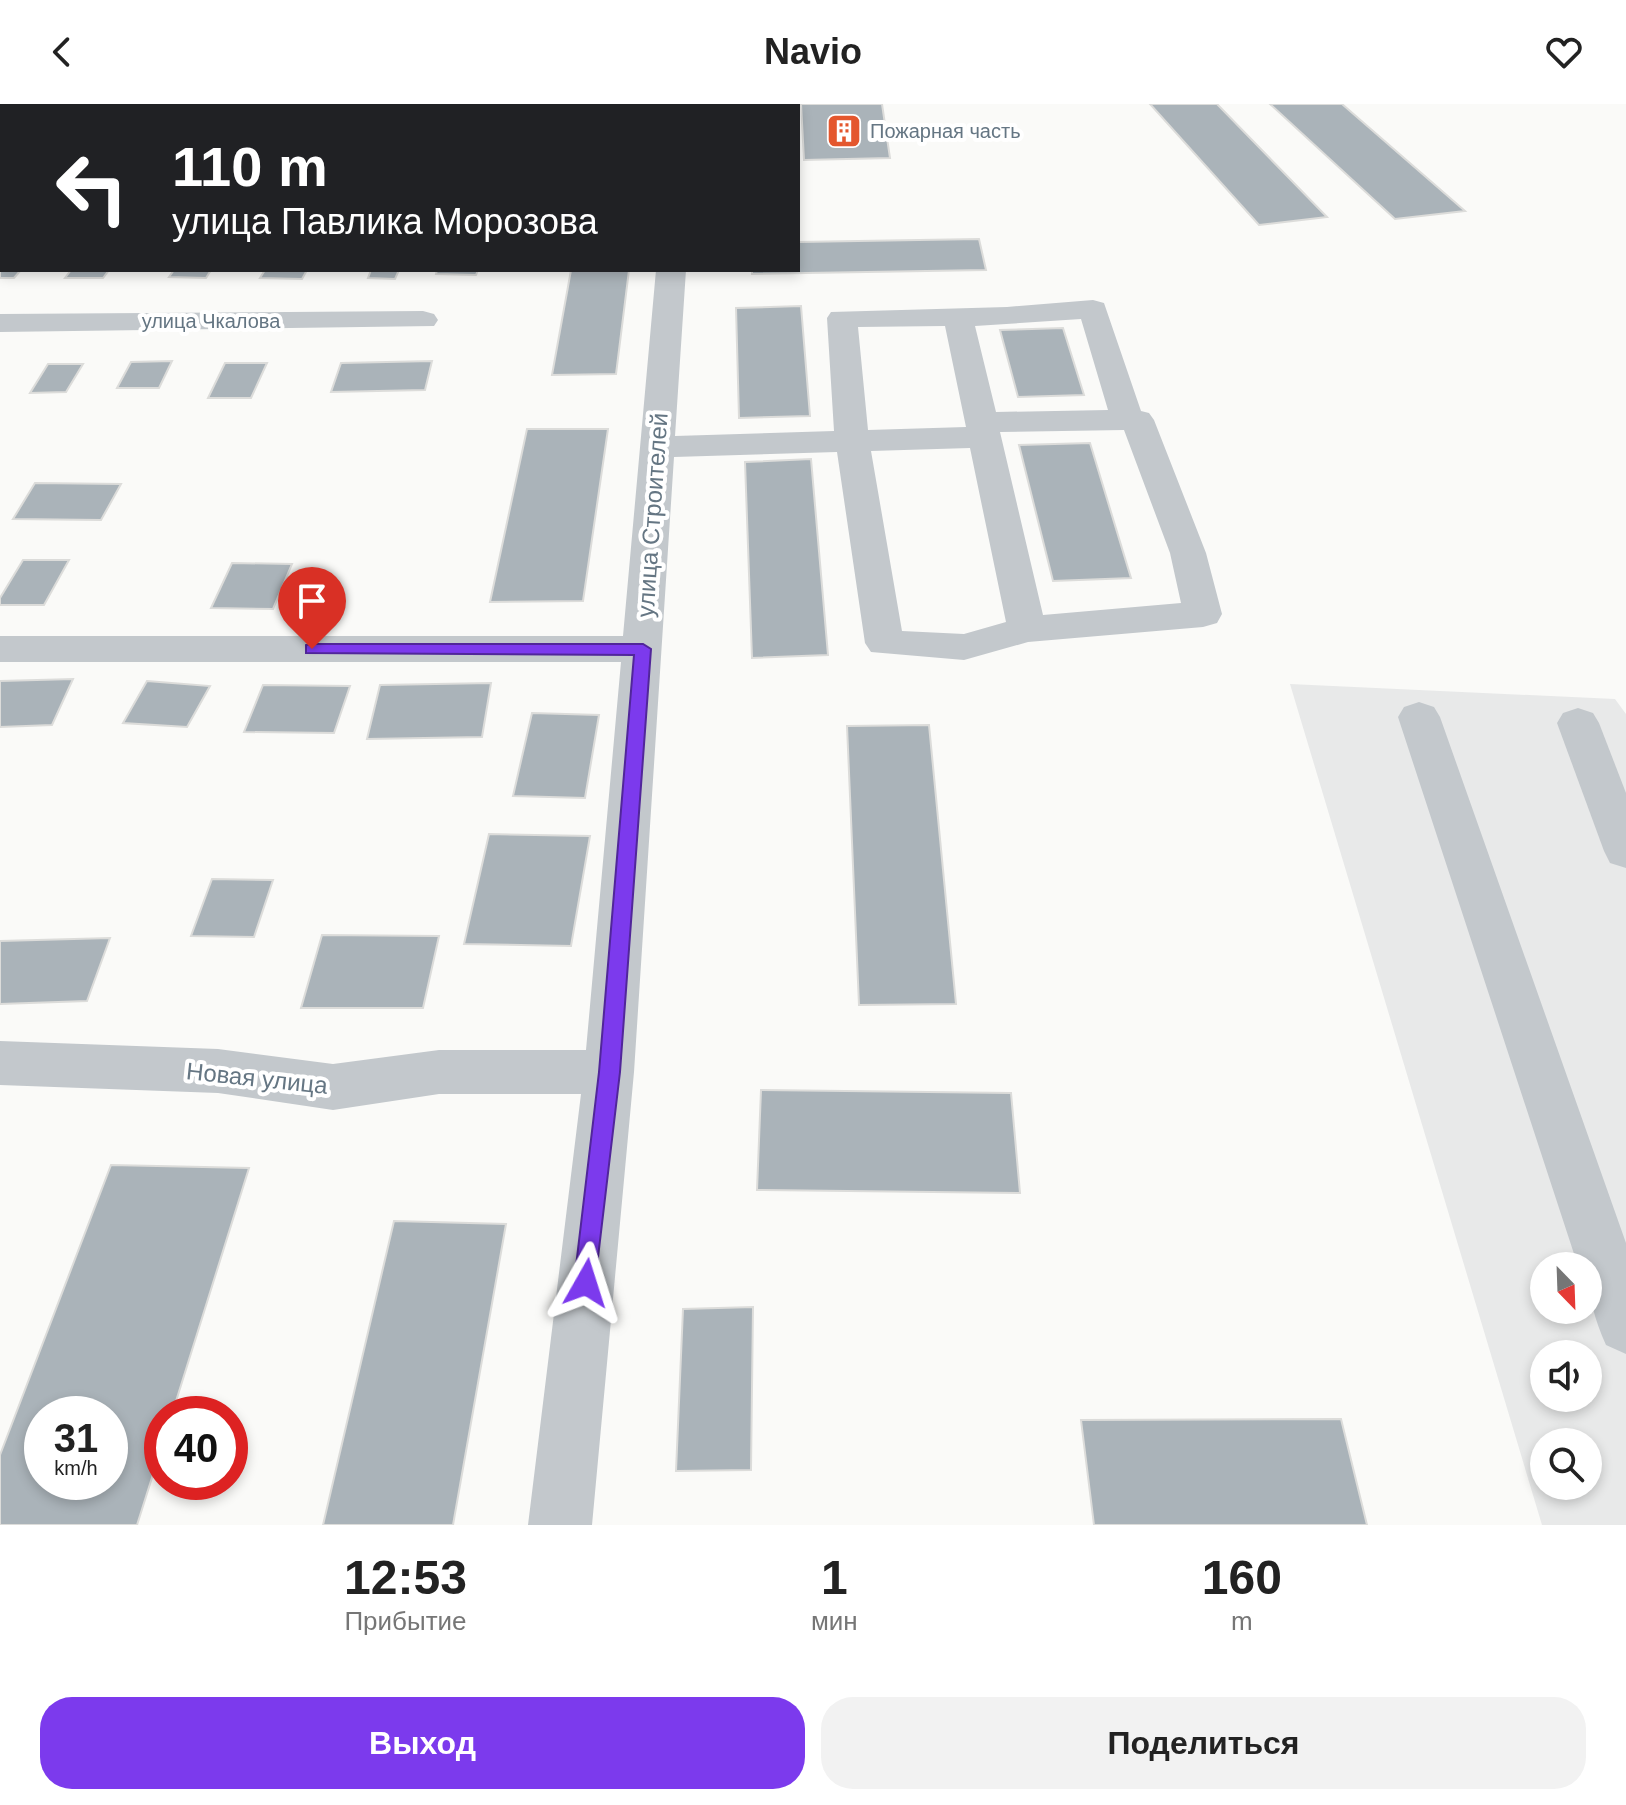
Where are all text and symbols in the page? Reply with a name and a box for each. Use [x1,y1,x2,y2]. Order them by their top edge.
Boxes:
icon: back [40,30,84,74]
icon: heart [1542,30,1586,74]
text: Navio [764,31,862,72]
building icon: Пожарная часть [825,112,863,150]
place label: Пожарная часть [870,120,1021,142]
text: 110 m [172,135,328,198]
icon: left [40,136,144,240]
text: улица Павлика Морозова [172,201,598,242]
street label: улица Чкалова [142,310,281,332]
street label: улица Строителей [631,412,673,618]
pin [278,567,346,649]
icon: arrive [290,579,334,623]
street label: Новая улица [185,1057,330,1099]
position arrow [544,1241,628,1325]
north arrow [1530,1252,1602,1324]
map controls [1530,1252,1602,1500]
button: sound [1530,1340,1602,1412]
speed limit sign: 40 [144,1396,248,1500]
text: 31 [54,1416,98,1460]
button: search [1530,1428,1602,1500]
text: km/h [54,1457,98,1479]
text: 12:53 [344,1551,467,1604]
text: 1 [821,1551,848,1604]
text: 160 [1202,1551,1282,1604]
text: Прибытие [344,1606,467,1636]
text: мин [811,1606,858,1636]
text: m [1231,1606,1253,1636]
button: Выход [40,1697,805,1789]
button: Поделиться [821,1697,1586,1789]

